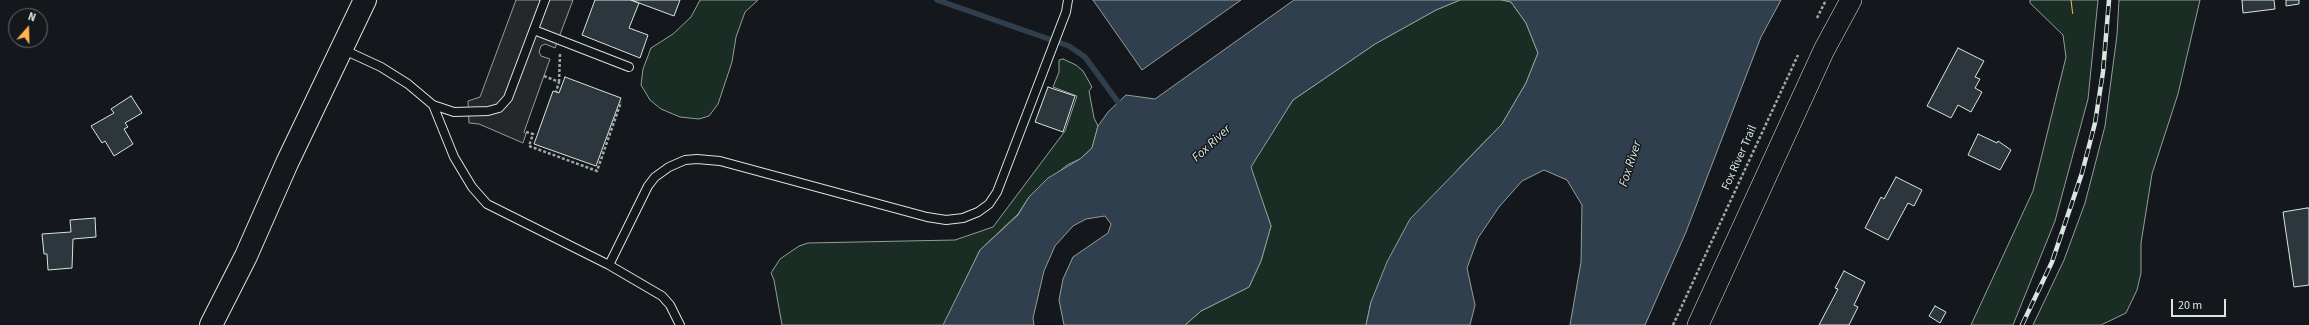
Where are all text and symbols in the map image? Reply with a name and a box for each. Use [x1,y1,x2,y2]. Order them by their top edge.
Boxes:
north arrow [8,8,48,48]
text: N [26,9,38,25]
water label: Fox River [1189,122,1235,166]
street label: Fox River Trail [1719,123,1761,193]
water label: Fox River [1616,139,1646,189]
scale bar [2173,291,2228,317]
text: 20 m [2178,297,2202,314]

